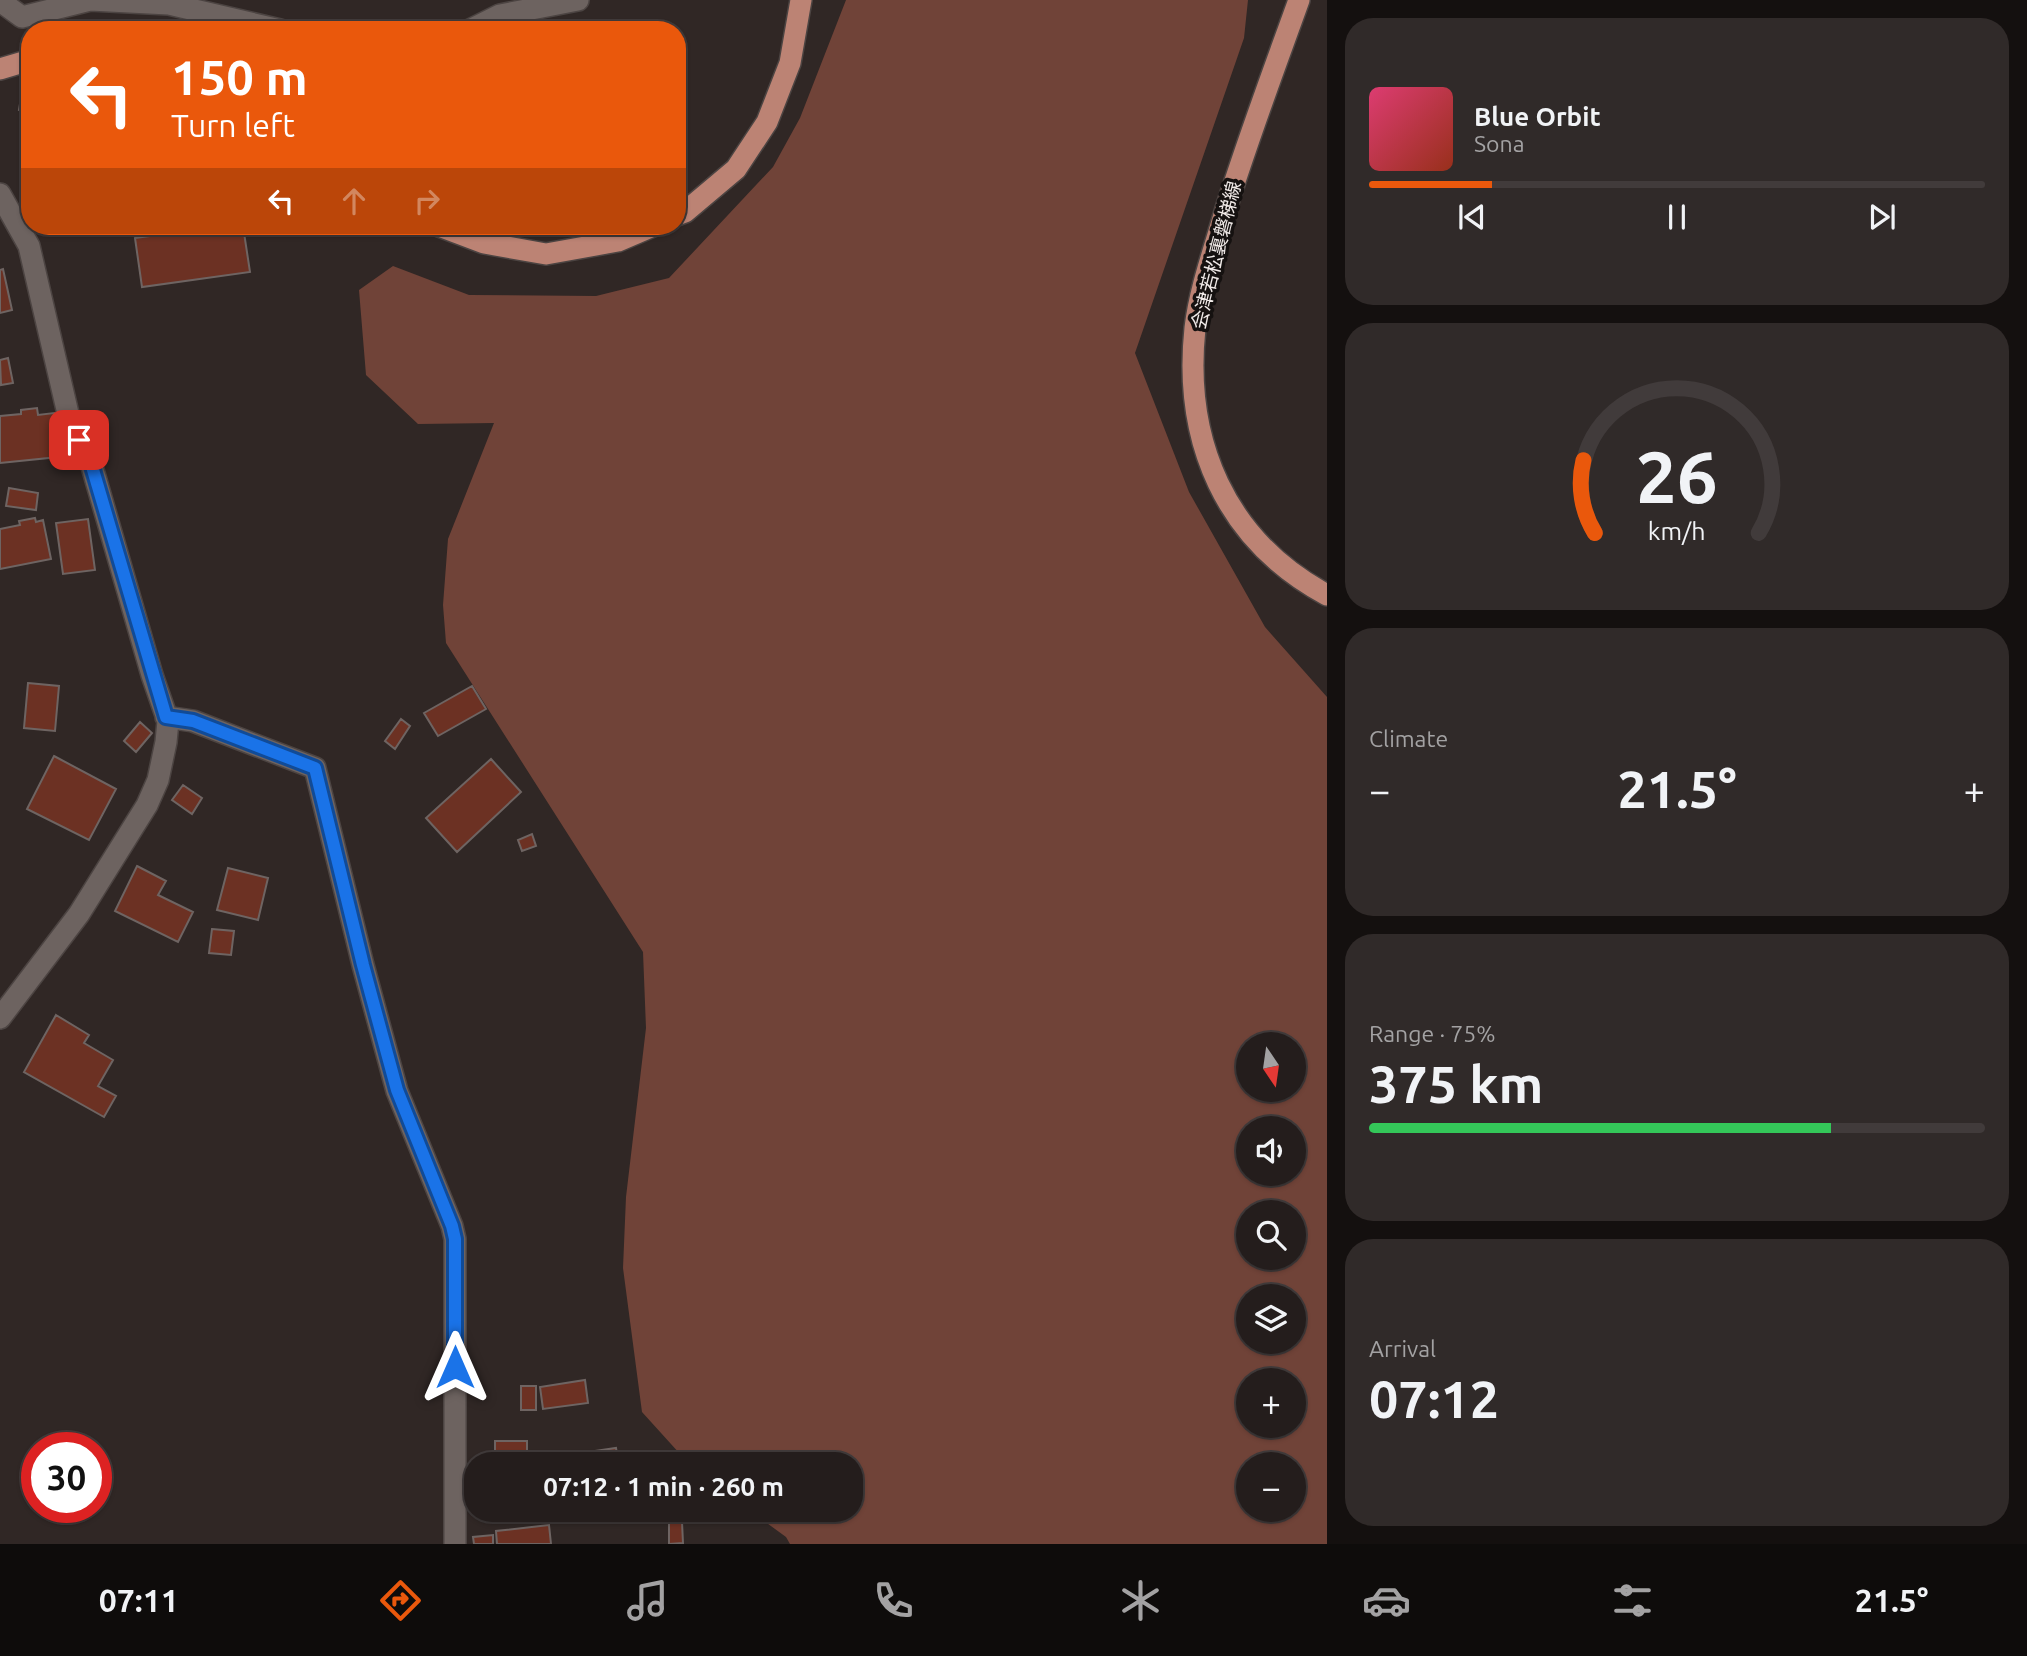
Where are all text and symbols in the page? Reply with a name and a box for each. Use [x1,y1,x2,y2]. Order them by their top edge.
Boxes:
icon: left [56,49,147,140]
text: 150 m [171,49,308,104]
text: Blue Orbit [1474,102,1601,131]
text: Turn left [171,107,295,143]
text: Sona [1474,131,1524,156]
street label: 会津若松裏磐梯線 [1187,179,1245,331]
icon: left [262,182,300,220]
icon: ahead [335,182,373,220]
icon: right [408,182,446,220]
icon: previous [1453,198,1491,236]
icon: pause [1658,198,1696,236]
icon: next [1863,198,1901,236]
pin [49,410,109,470]
icon: arrive [60,421,98,459]
text: 26 [1636,435,1718,517]
text: km/h [1648,517,1706,545]
text: Climate [1369,726,1448,751]
text: 21.5° [1617,760,1737,818]
text: − [1369,769,1390,811]
text: + [1964,769,1985,811]
text: Range · 75% [1369,1021,1496,1046]
north arrow [1236,1032,1306,1102]
map controls [1236,1032,1306,1522]
text: 375 km [1369,1055,1543,1113]
button: sound [1236,1116,1306,1186]
button: search [1236,1200,1306,1270]
button: layers [1236,1284,1306,1354]
position arrow [418,1330,492,1404]
text: Arrival [1369,1336,1436,1361]
button: + [1236,1368,1306,1438]
text: 07:12 [1369,1370,1499,1428]
speed limit sign: 30 [21,1432,112,1523]
button: − [1236,1452,1306,1522]
text: 07:12 · 1 min · 260 m [543,1472,784,1501]
icon: directions [376,1576,425,1625]
icon: music [623,1576,672,1625]
icon: phone [869,1576,918,1625]
icon: climate [1116,1576,1165,1625]
icon: car [1362,1576,1411,1625]
icon: filters [1608,1576,1657,1625]
text: 07:11 [99,1582,179,1618]
text: 21.5° [1855,1582,1928,1618]

